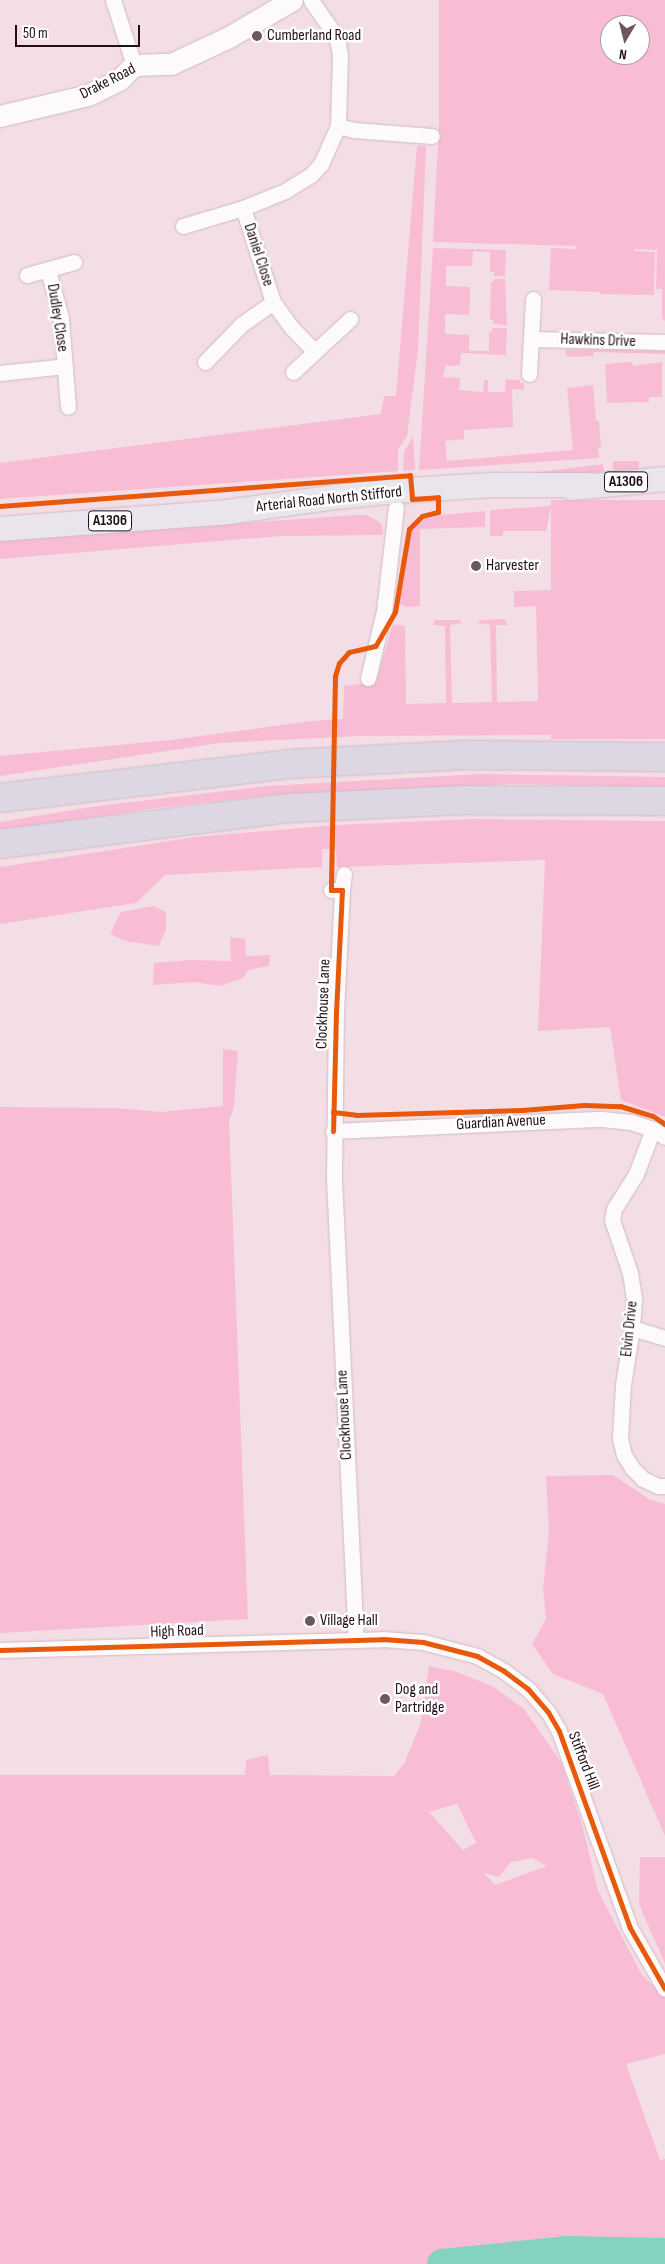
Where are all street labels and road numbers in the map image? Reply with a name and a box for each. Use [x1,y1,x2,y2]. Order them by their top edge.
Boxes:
street label: Drake Road [77,60,139,104]
street label: Daniel Close [239,221,277,289]
street label: Dudley Close [42,283,72,353]
street label: Hawkins Drive [560,330,636,352]
road number: A1306 [604,470,648,494]
street label: Arterial Road North Stifford [255,483,403,517]
road number: A1306 [88,508,132,534]
street label: Clockhouse Lane [313,959,335,1049]
street label: Guardian Avenue [456,1111,546,1135]
street label: Elvin Drive [618,1300,642,1358]
street label: Clockhouse Lane [333,1369,357,1461]
street label: High Road [150,1621,204,1643]
street label: Stifford Hill [563,1729,603,1793]

